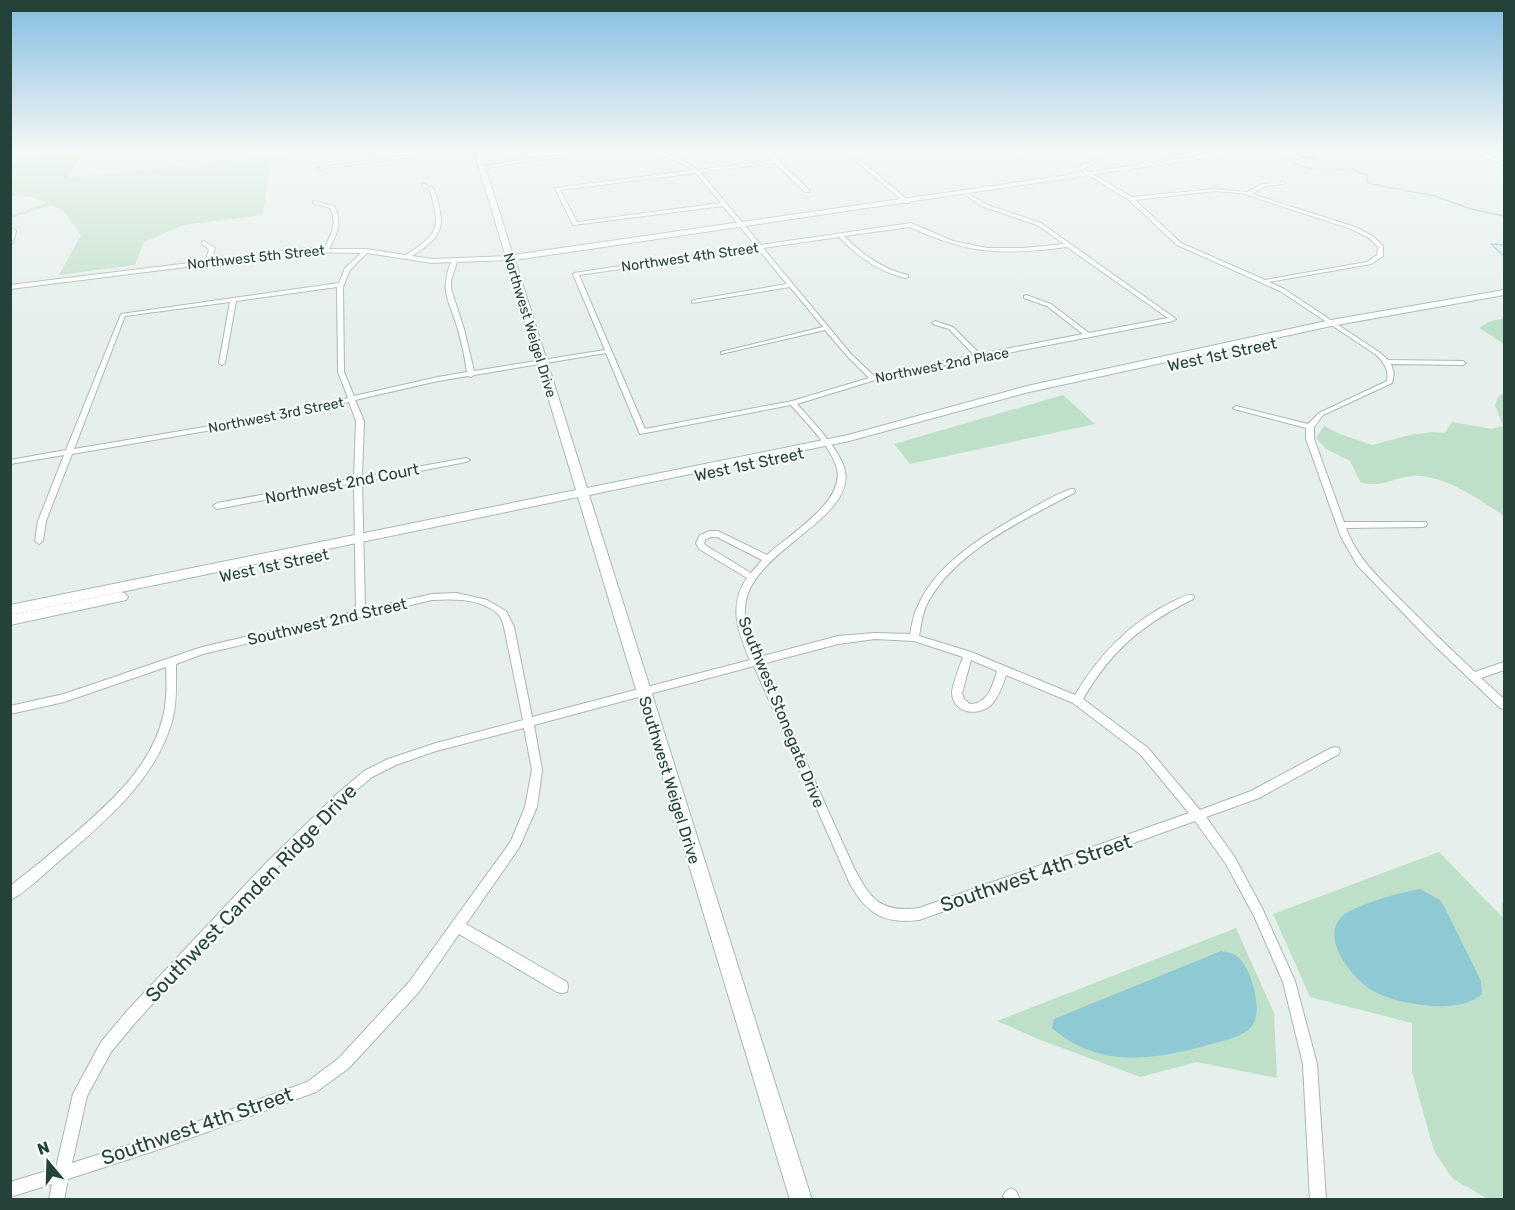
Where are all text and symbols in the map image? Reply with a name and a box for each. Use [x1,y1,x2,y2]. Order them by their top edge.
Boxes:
street label: Northwest 4th Street [620,239,760,276]
street label: Northwest 5th Street [186,242,326,273]
street label: Northwest Weigel Drive [499,251,560,400]
street label: West 1st Street [1166,334,1278,375]
street label: Northwest 2nd Place [874,344,1011,387]
street label: Northwest 3rd Street [207,394,346,437]
street label: West 1st Street [693,444,805,485]
street label: Northwest 2nd Court [263,459,421,508]
street label: West 1st Street [218,545,330,586]
street label: Southwest 2nd Street [245,594,409,649]
street label: Southwest Stonegate Drive [734,614,829,811]
street label: Southwest Weigel Drive [635,694,704,866]
street label: Southwest Camden Ridge Drive [140,779,362,1007]
street label: Southwest 4th Street [937,829,1135,917]
street label: Southwest 4th Street [98,1082,296,1170]
north arrow [18,1132,78,1192]
text: N [35,1137,52,1159]

